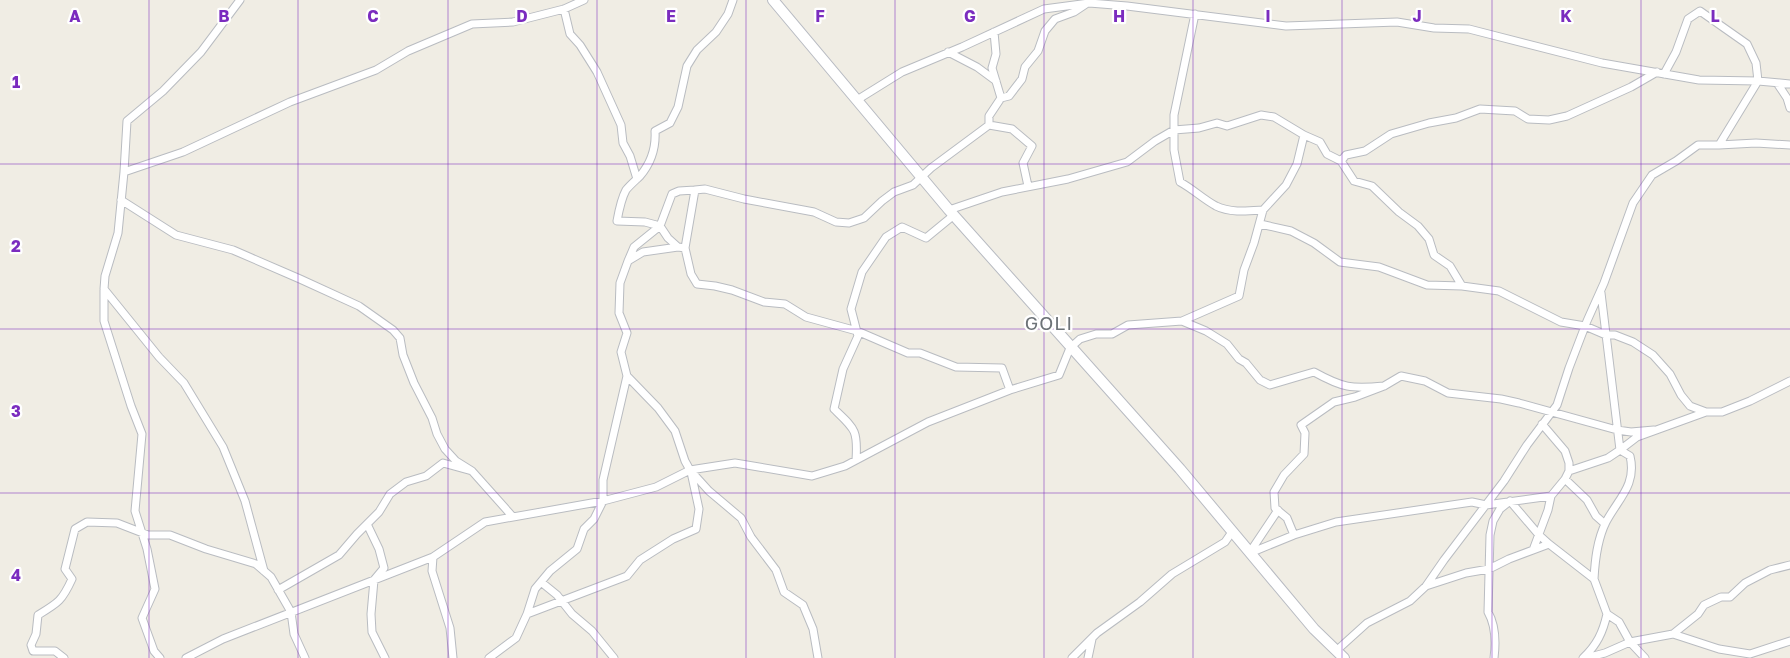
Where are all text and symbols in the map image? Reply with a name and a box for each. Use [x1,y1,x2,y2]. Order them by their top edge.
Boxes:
text: A [69,6,81,26]
text: B [218,6,230,26]
text: C [367,6,379,26]
text: D [516,6,528,26]
text: E [666,6,676,26]
text: F [815,6,825,26]
text: G [964,6,976,26]
text: H [1113,6,1125,26]
text: I [1265,6,1271,26]
text: J [1412,6,1422,26]
text: K [1560,6,1572,26]
text: L [1710,6,1720,26]
text: 1 [12,72,20,92]
text: 2 [11,236,21,256]
district label: GOLI [1025,311,1073,334]
text: 3 [11,401,21,421]
text: 4 [11,565,21,585]

